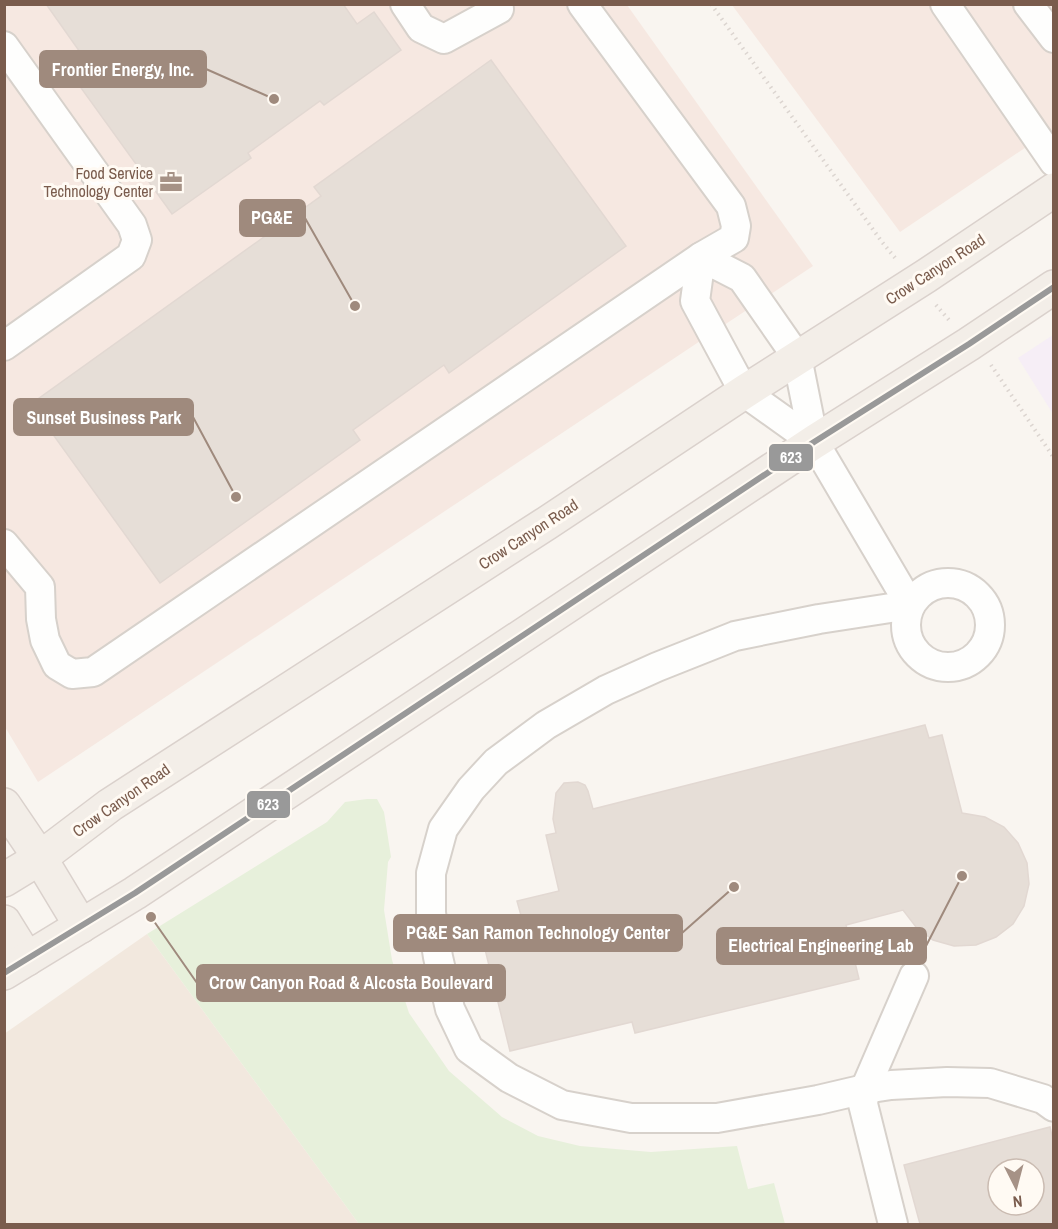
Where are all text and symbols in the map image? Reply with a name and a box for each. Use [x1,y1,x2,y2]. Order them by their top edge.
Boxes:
callout: Frontier Energy, Inc. [40,51,206,87]
text: Frontier Energy, Inc. [52,57,194,82]
place label: Food Service Technology Center [44,162,154,202]
office icon: Food Service Technology Center [158,169,184,195]
callout: PG&E [240,200,305,236]
text: PG&E [251,205,293,230]
street label: Crow Canyon Road [881,229,989,309]
callout: Sunset Business Park [14,399,193,435]
text: Sunset Business Park [26,405,182,430]
line badge: 623 [768,443,814,472]
text: 623 [780,446,802,468]
street label: Crow Canyon Road [474,494,582,574]
street label: Crow Canyon Road [68,758,174,842]
line badge: 623 [246,790,291,819]
text: 623 [257,793,279,815]
callout: PG&E San Ramon Technology Center [394,915,682,951]
text: PG&E San Ramon Technology Center [406,920,670,945]
callout: Electrical Engineering Lab [717,928,926,964]
text: Electrical Engineering Lab [728,933,914,958]
callout: Crow Canyon Road & Alcosta Boulevard [197,965,505,1001]
text: Crow Canyon Road & Alcosta Boulevard [209,970,493,995]
north arrow [986,1157,1046,1217]
text: N [1012,1190,1023,1213]

